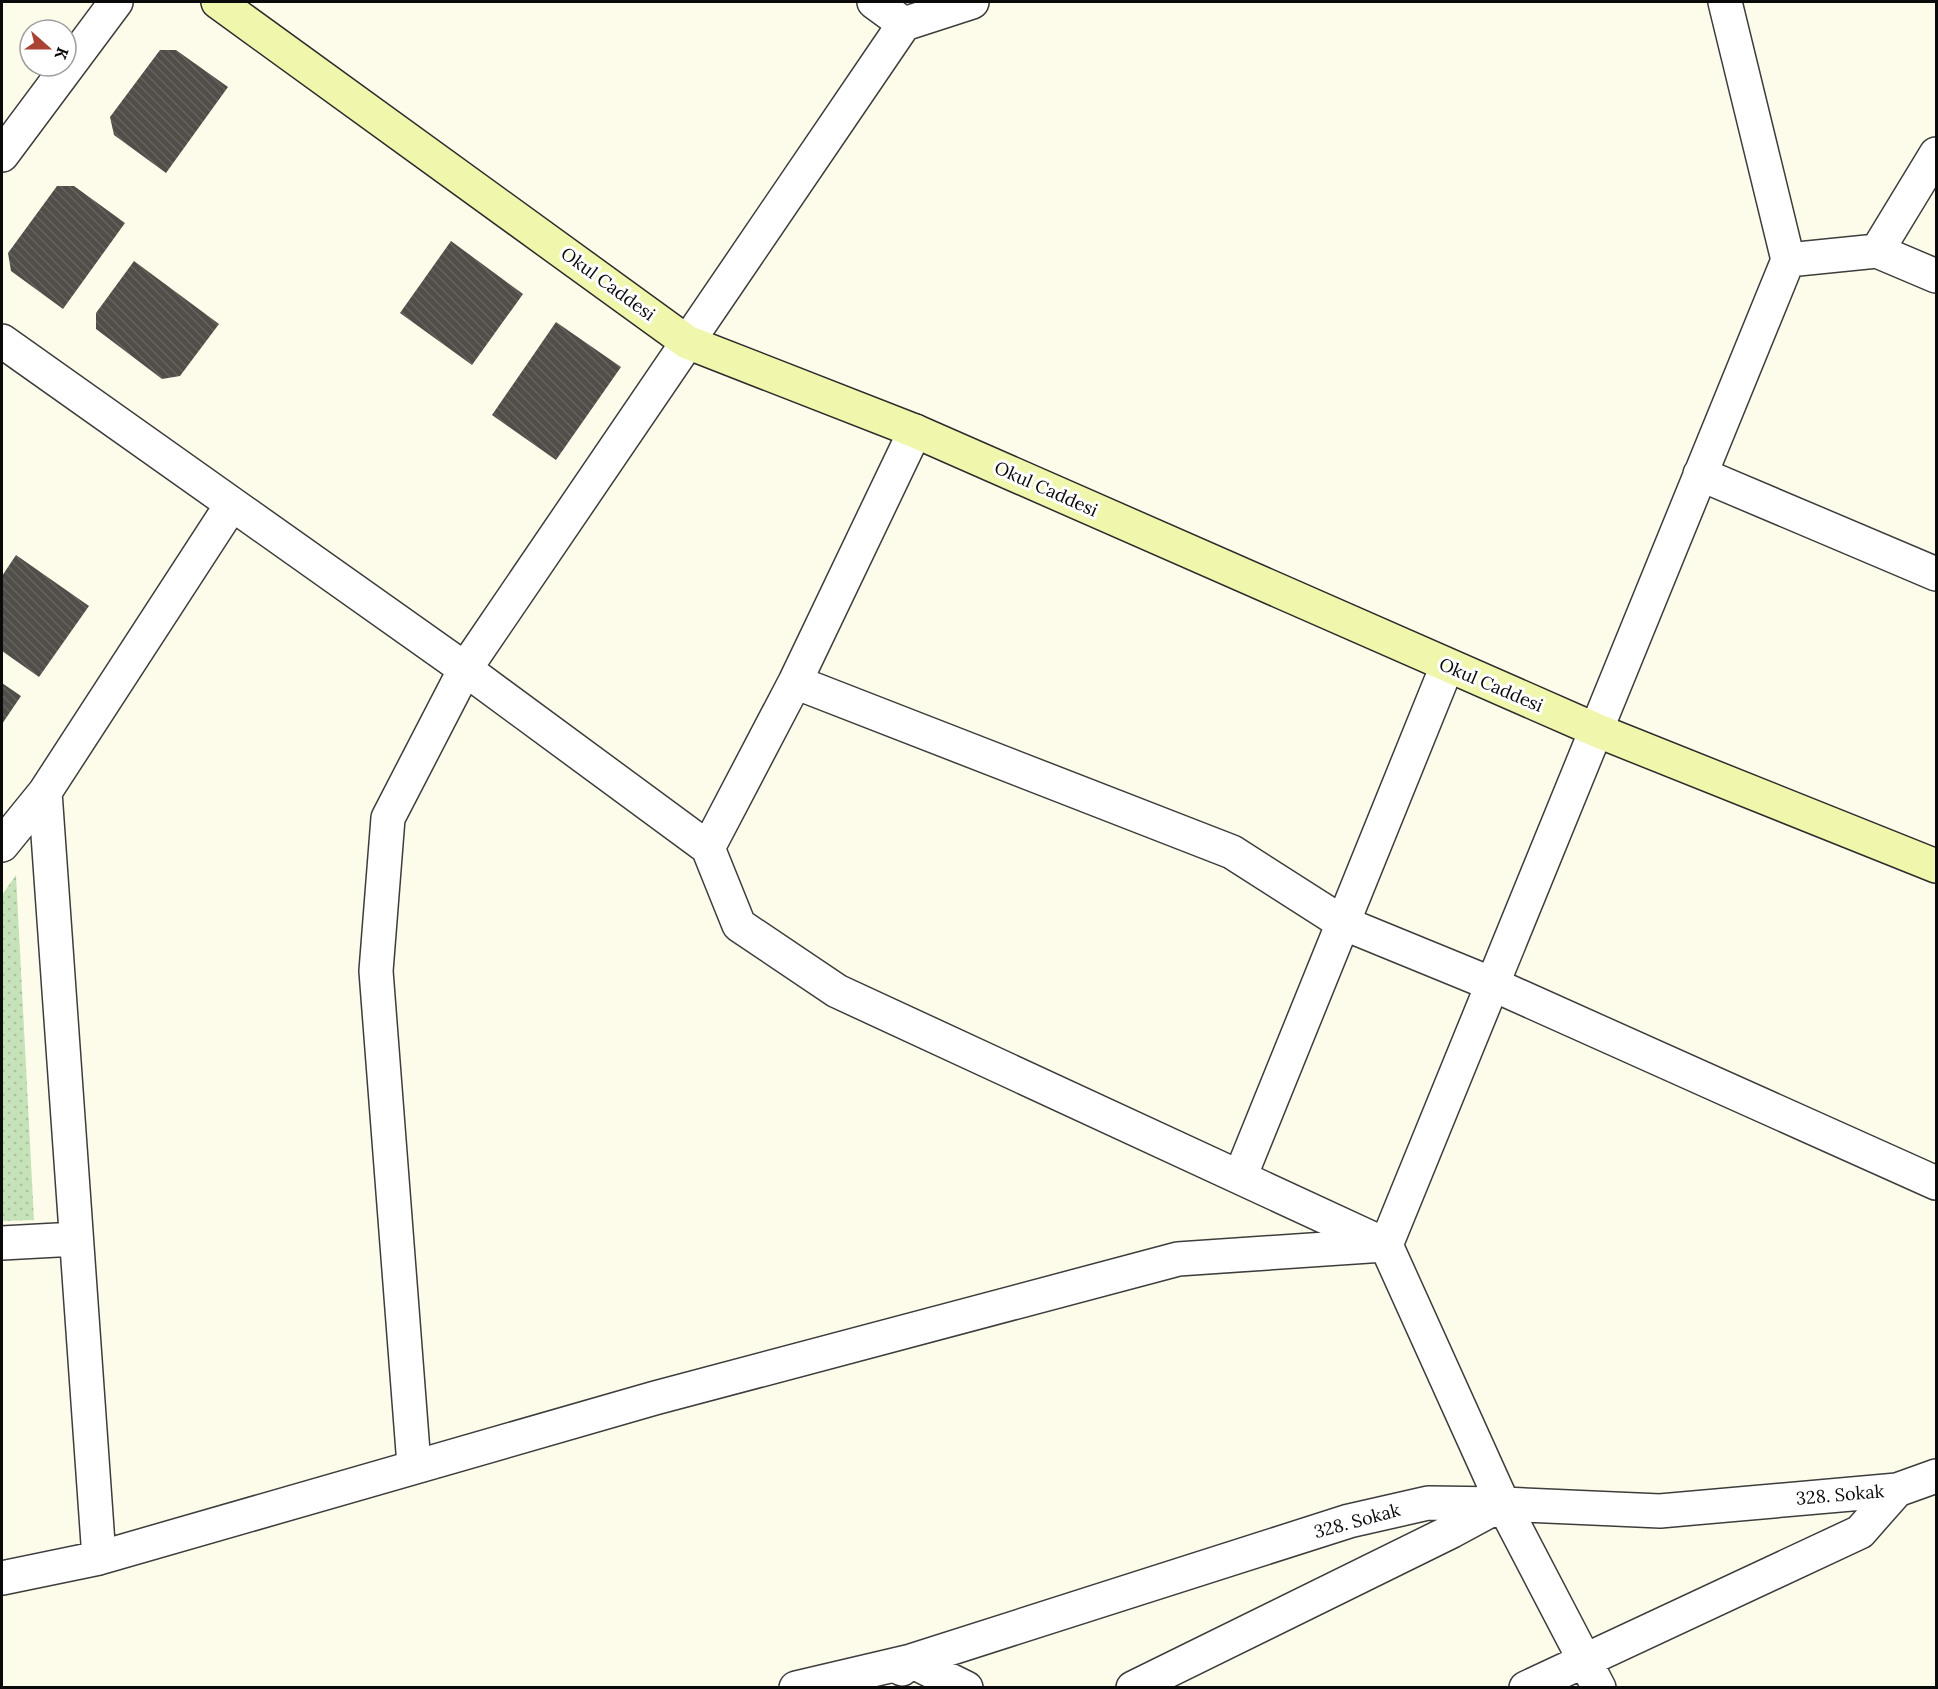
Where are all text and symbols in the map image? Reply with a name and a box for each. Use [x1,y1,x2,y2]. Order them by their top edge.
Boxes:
north arrow [18,18,78,78]
text: K [50,44,73,63]
street label: Okul Caddesi [557,242,660,325]
street label: Okul Caddesi [991,455,1102,522]
street label: Okul Caddesi [1436,652,1547,717]
street label: 328. Sokak [1795,1479,1885,1510]
street label: 328. Sokak [1311,1498,1403,1543]

